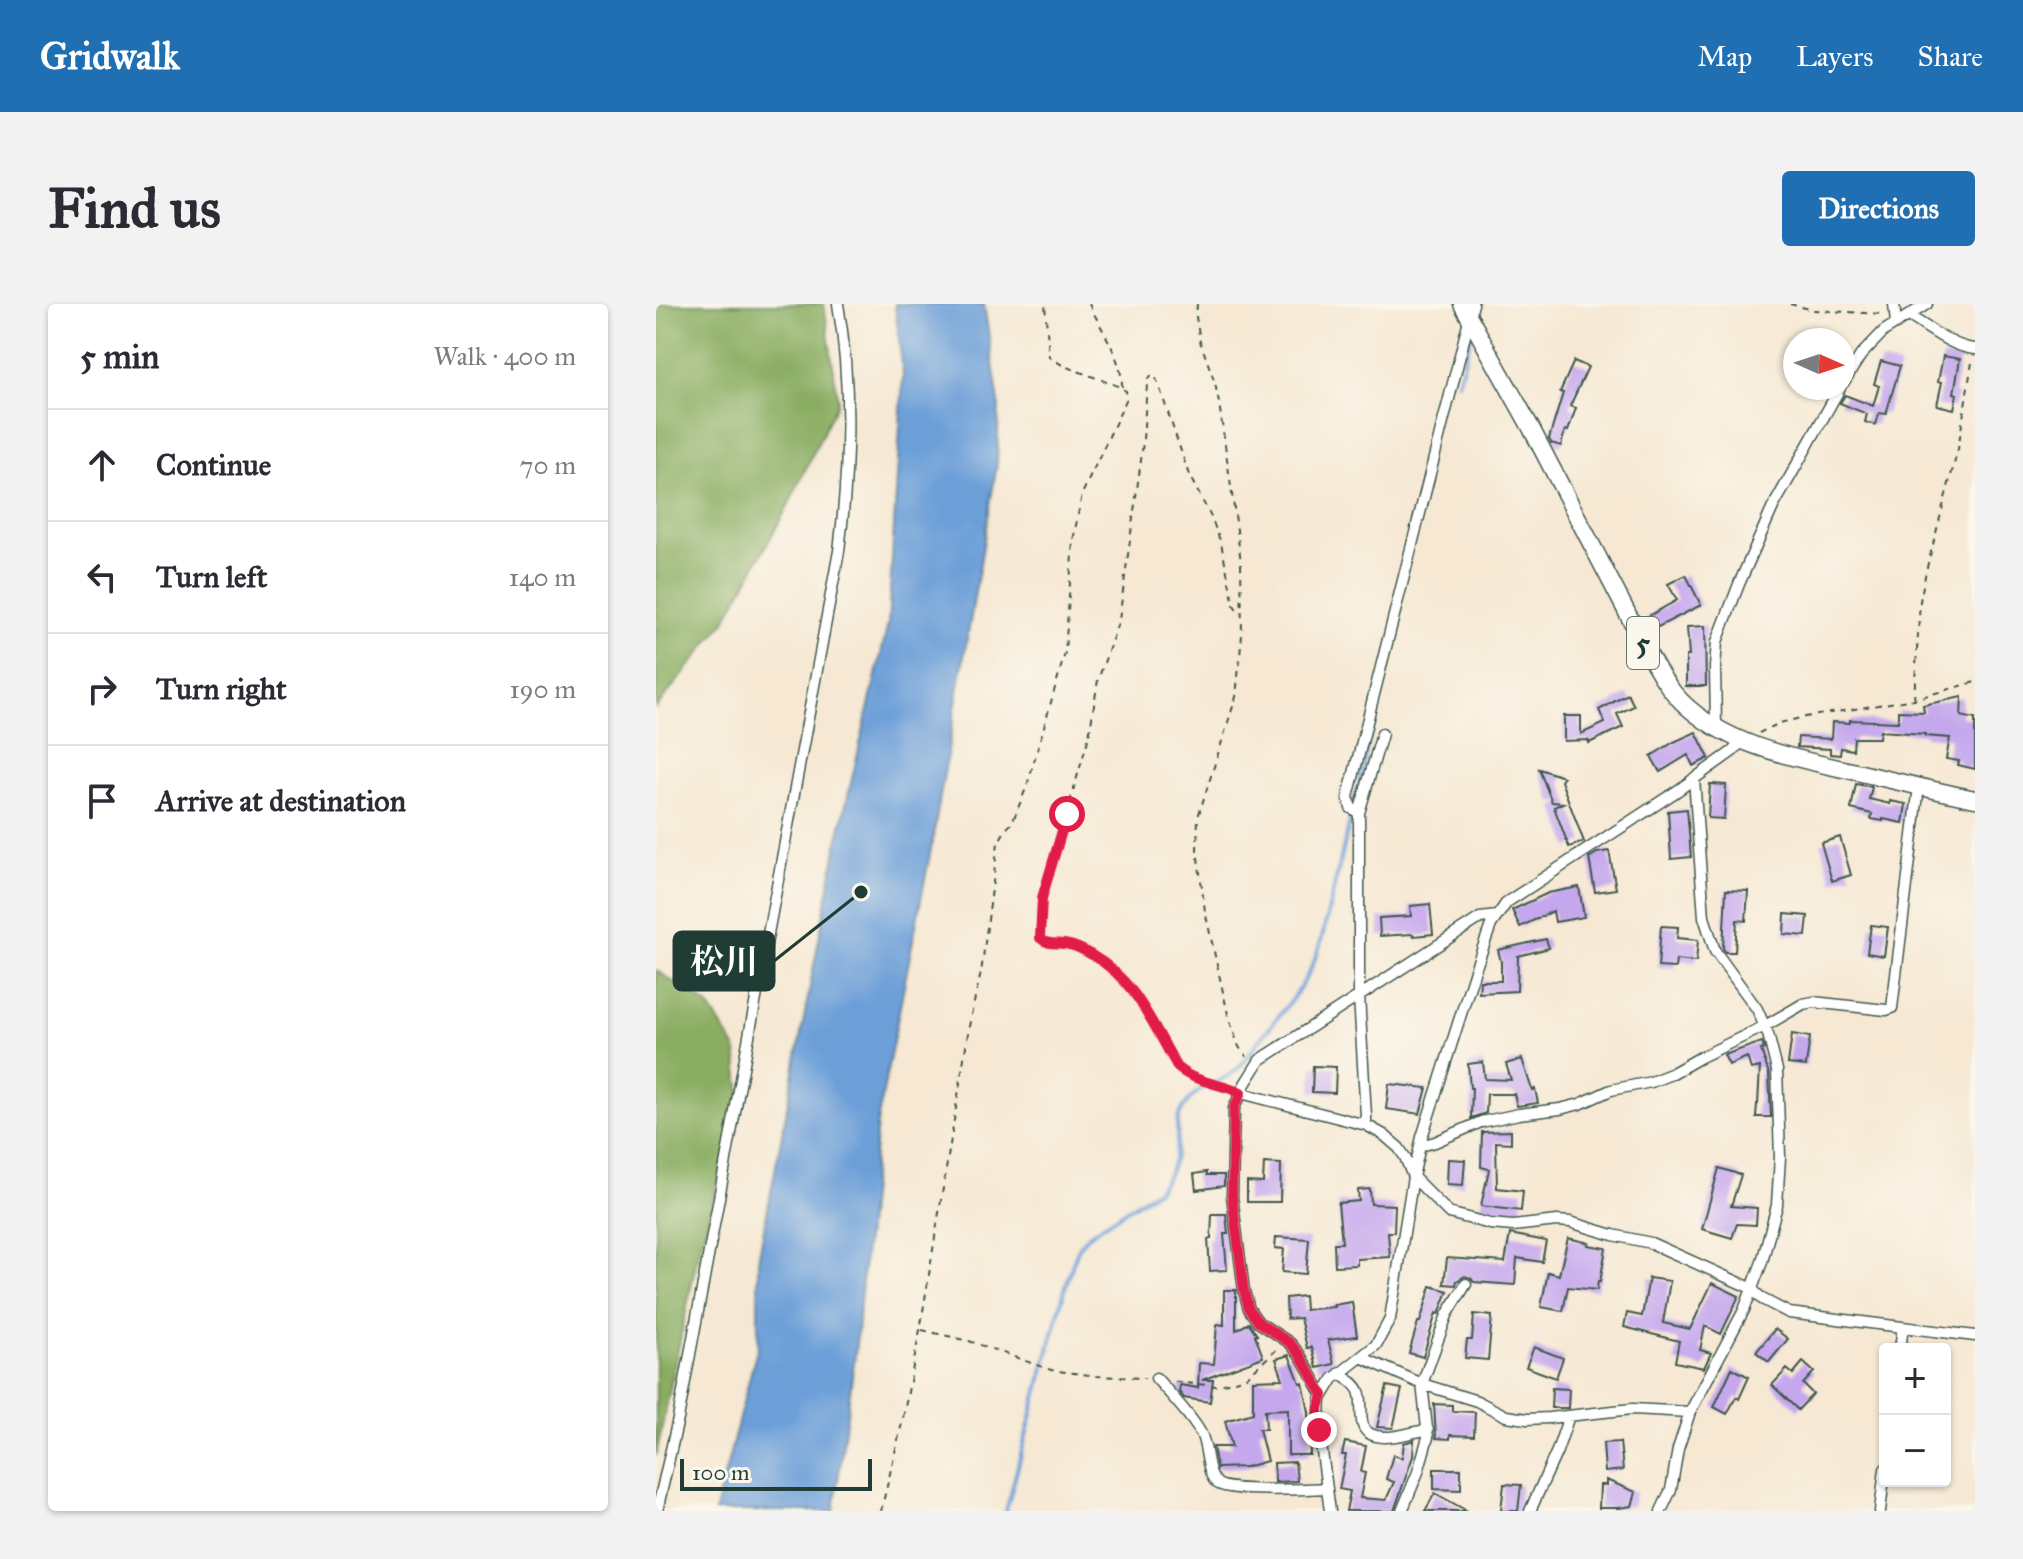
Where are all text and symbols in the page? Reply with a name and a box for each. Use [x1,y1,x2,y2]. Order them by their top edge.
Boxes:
text: Gridwalk [40,33,180,79]
text: Map [1697,39,1752,74]
text: Layers [1796,39,1874,74]
text: Share [1918,39,1983,74]
button: Directions [1782,171,1975,246]
text: Find us [48,174,221,242]
north arrow [1783,328,1855,400]
text: 5 min [80,336,159,377]
text: Walk · 400 m [433,340,576,372]
icon: ahead [80,443,124,487]
text: Continue [156,447,271,483]
text: 70 m [520,449,576,481]
icon: left [80,555,124,599]
text: Turn left [156,559,267,595]
text: 140 m [509,561,576,593]
road number: 5 [1627,617,1659,669]
icon: right [80,667,124,711]
text: Turn right [156,671,287,707]
text: 190 m [509,673,576,705]
icon: arrive [80,779,124,823]
text: Arrive at destination [156,783,406,819]
route start [1049,796,1085,832]
callout: 松川 [674,932,774,990]
text: 松川 [690,941,758,982]
map controls [1879,1343,1951,1487]
button: + [1879,1343,1951,1415]
route end [1301,1412,1337,1448]
button: − [1879,1415,1951,1487]
scale bar [680,1455,872,1491]
text: 100 m [692,1459,749,1486]

